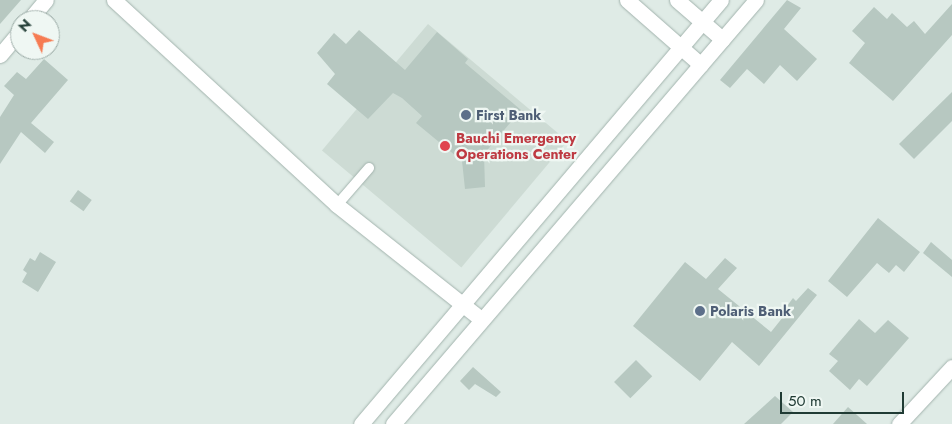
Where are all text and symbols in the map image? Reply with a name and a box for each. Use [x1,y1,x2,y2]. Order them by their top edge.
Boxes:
north arrow [10,10,60,60]
text: N [14,15,36,36]
place label: First Bank [476,107,541,123]
marker: First Bank [460,109,472,121]
place label: Bauchi Emergency Operations Center [456,130,577,162]
marker: Bauchi Emergency Operations Center [438,139,452,153]
place label: Polaris Bank [710,303,791,319]
marker: Polaris Bank [694,305,706,317]
scale bar [782,382,906,414]
text: 50 m [788,390,822,412]

